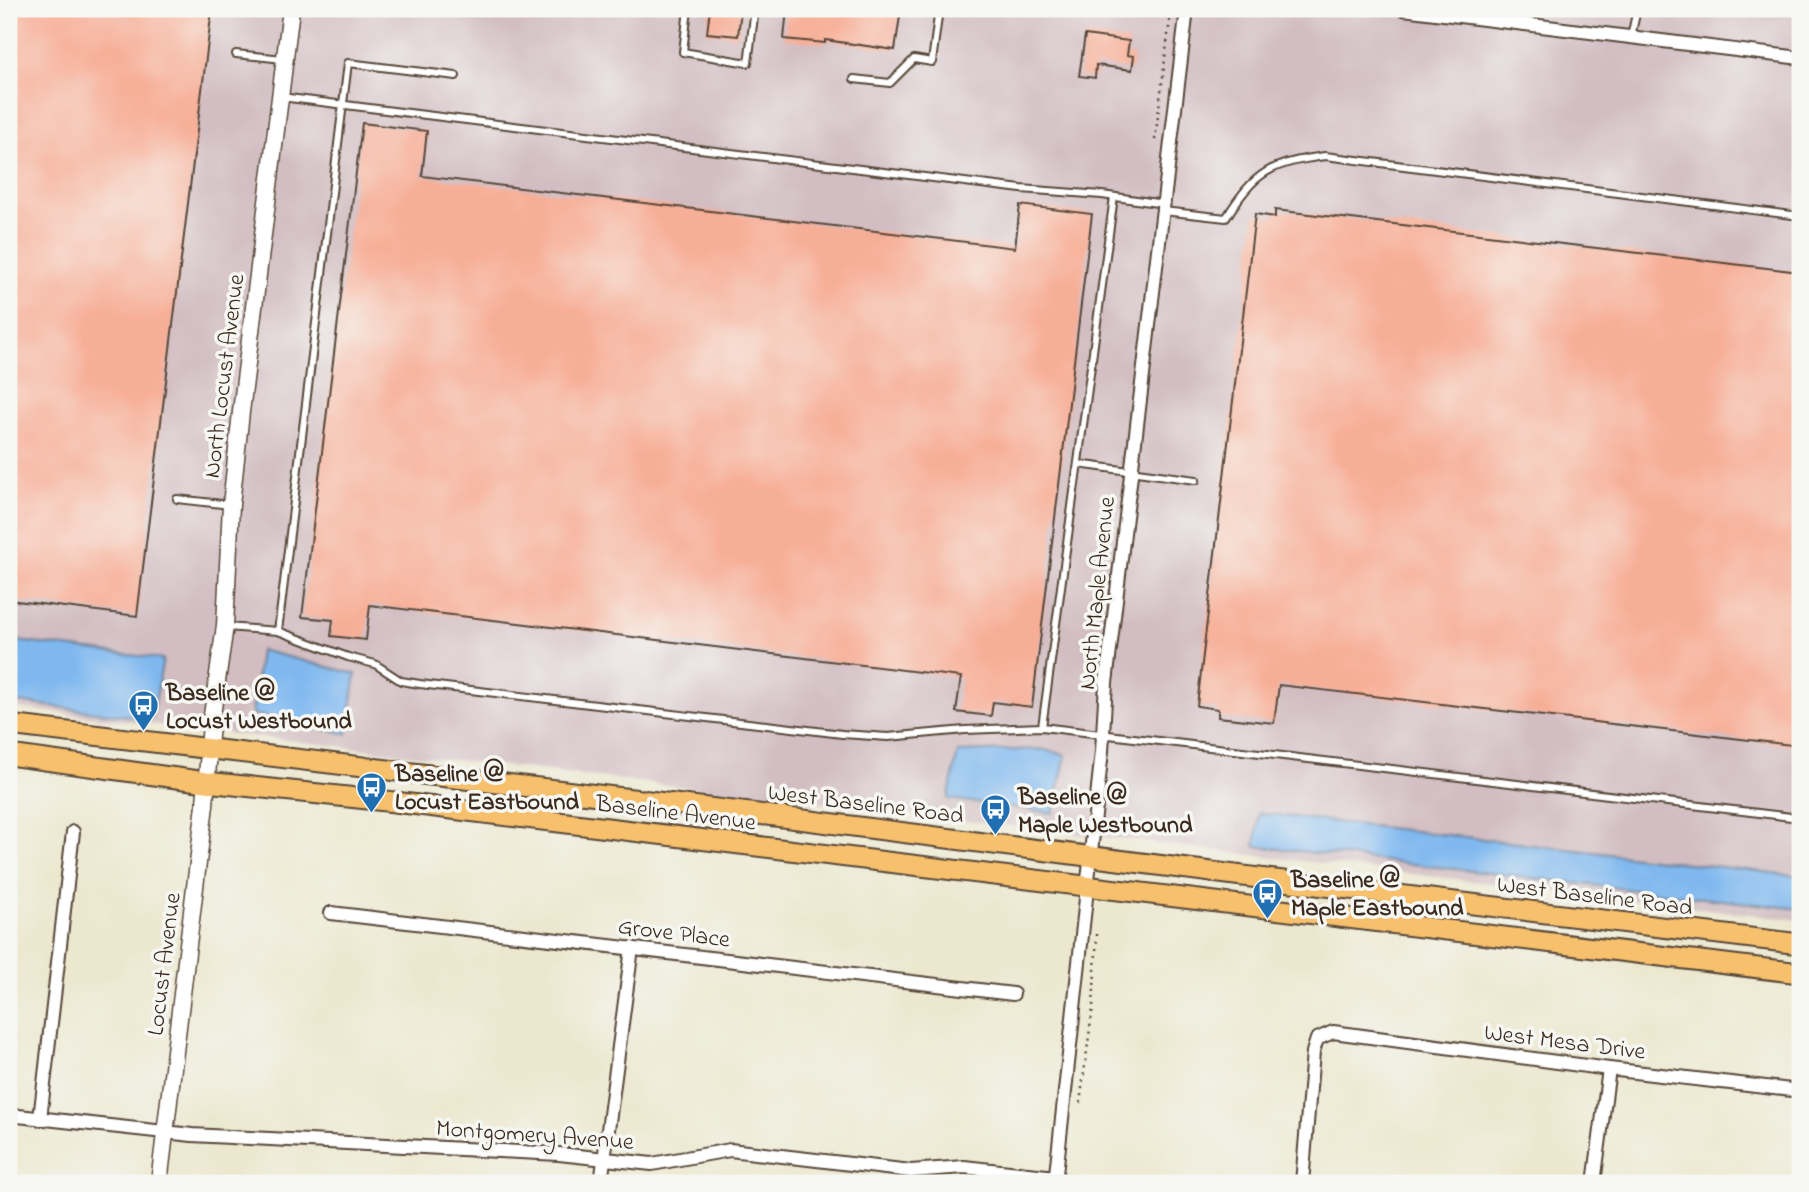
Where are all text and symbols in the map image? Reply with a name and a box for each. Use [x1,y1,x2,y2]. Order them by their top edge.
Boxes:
street label: North Locust Avenue [196,272,255,480]
street label: North Maple Avenue [1071,495,1126,692]
place label: Baseline @ Locust Westbound [165,677,352,740]
bus stop icon: Baseline @ Locust Westbound [126,689,160,733]
place label: Baseline @ Locust Eastbound [394,758,579,821]
bus stop icon: Baseline @ Locust Eastbound [355,770,389,814]
street label: West Baseline Road [766,776,966,835]
place label: Baseline @ Maple Westbound [1017,781,1193,844]
street label: Baseline Avenue [593,787,758,842]
bus stop icon: Baseline @ Maple Westbound [978,793,1012,837]
place label: Baseline @ Maple Eastbound [1290,864,1464,927]
street label: West Baseline Road [1495,868,1695,927]
bus stop icon: Baseline @ Maple Eastbound [1251,876,1285,920]
street label: Locust Avenue [139,891,192,1038]
street label: Grove Place [616,910,732,959]
street label: West Mesa Drive [1482,1016,1648,1071]
street label: Montgomery Avenue [435,1112,635,1162]

